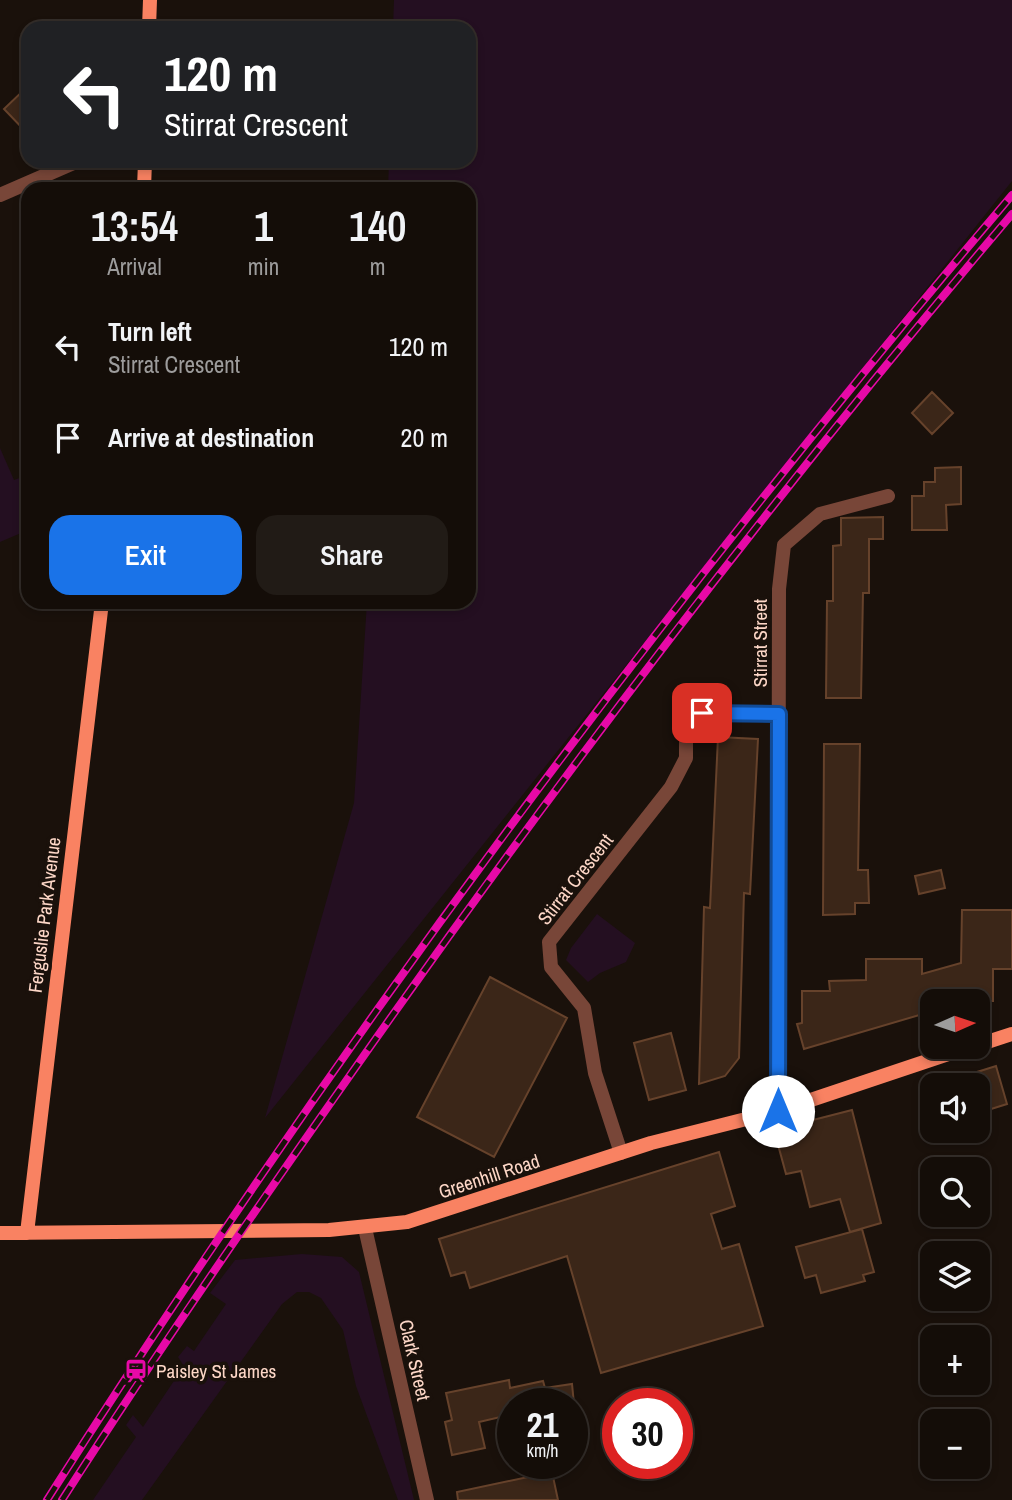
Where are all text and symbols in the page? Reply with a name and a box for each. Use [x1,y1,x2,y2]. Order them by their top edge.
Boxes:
text: 120 m [164,40,278,106]
icon: left [49,49,140,140]
text: Stirrat Crescent [164,103,348,146]
text: 13:54 [91,198,178,254]
text: 1 [254,198,273,254]
text: 140 [349,198,406,254]
text: Arrival [107,251,162,282]
text: min [248,251,279,282]
text: m [370,251,385,282]
text: Turn left [108,314,192,349]
icon: left [49,328,87,366]
text: 120 m [389,329,448,364]
text: Stirrat Crescent [108,349,240,380]
icon: arrive [49,419,87,457]
text: Arrive at destination [108,420,314,455]
text: 20 m [401,420,448,455]
button: Exit [49,515,242,595]
button: Share [256,515,448,595]
street label: Stirrat Street [747,598,773,687]
pin [672,683,732,743]
icon: arrive [683,694,721,732]
street label: Stirrat Crescent [531,827,619,930]
street label: Ferguslie Park Avenue [22,836,66,994]
north arrow [920,989,990,1059]
map controls [920,989,990,1479]
button: sound [920,1073,990,1143]
position arrow [741,1074,815,1148]
street label: Greenhill Road [435,1147,543,1205]
button: search [920,1157,990,1227]
button: layers [920,1241,990,1311]
street label: Clark Street [393,1317,437,1404]
button: + [920,1325,990,1395]
station icon: Paisley St James [122,1357,150,1385]
place label: Paisley St James [156,1358,277,1384]
speed limit sign: 30 [602,1388,693,1479]
text: 21 [527,1401,558,1448]
button: − [920,1409,990,1479]
text: km/h [527,1438,559,1463]

